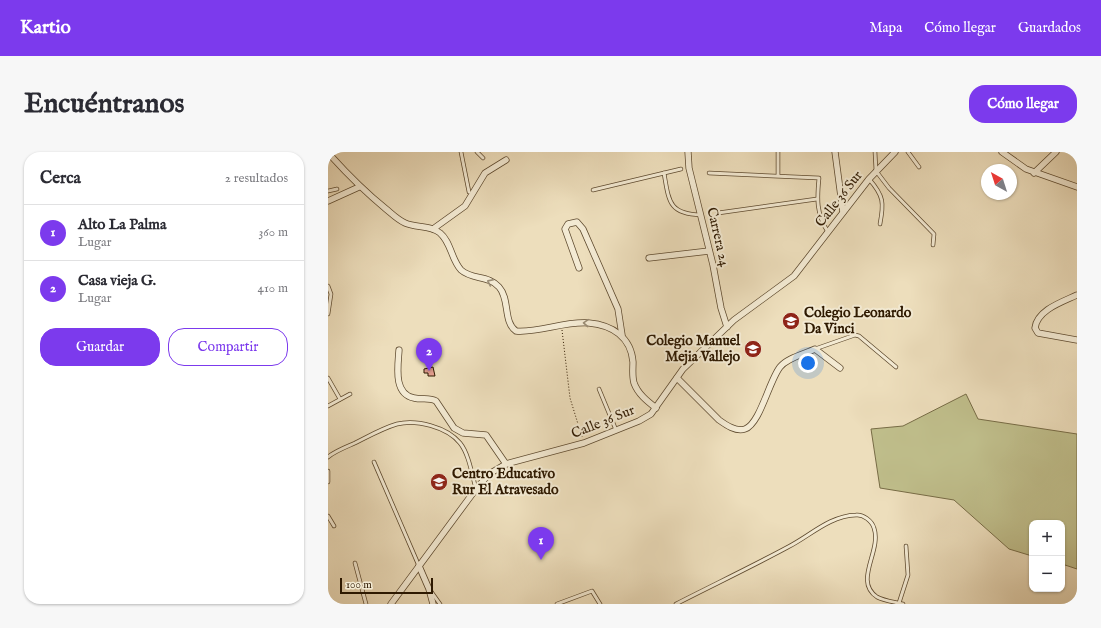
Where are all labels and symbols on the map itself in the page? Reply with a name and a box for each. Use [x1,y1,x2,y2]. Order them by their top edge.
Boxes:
north arrow [981,164,1017,200]
street label: Calle 36 Sur [811,167,867,231]
street label: Carrera 24 [702,206,734,269]
one-way arrow [487,279,494,287]
place label: Colegio Leonardo Da Vinci [804,304,912,338]
school or university icon: Colegio Leonardo Da Vinci [781,311,801,331]
one-way arrow [583,319,589,328]
place label: Colegio Manuel Mejia Vallejo [646,332,741,366]
pin: 2 [416,338,442,371]
school or university icon: Colegio Manuel Mejia Vallejo [743,339,763,359]
your location [798,353,818,373]
street label: Calle 36 Sur [569,401,637,443]
place label: Centro Educativo Rur El Atravesado [452,465,559,499]
school or university icon: Centro Educativo Rur El Atravesado [429,472,449,492]
pin: 1 [528,527,554,560]
scale bar [340,576,433,595]

